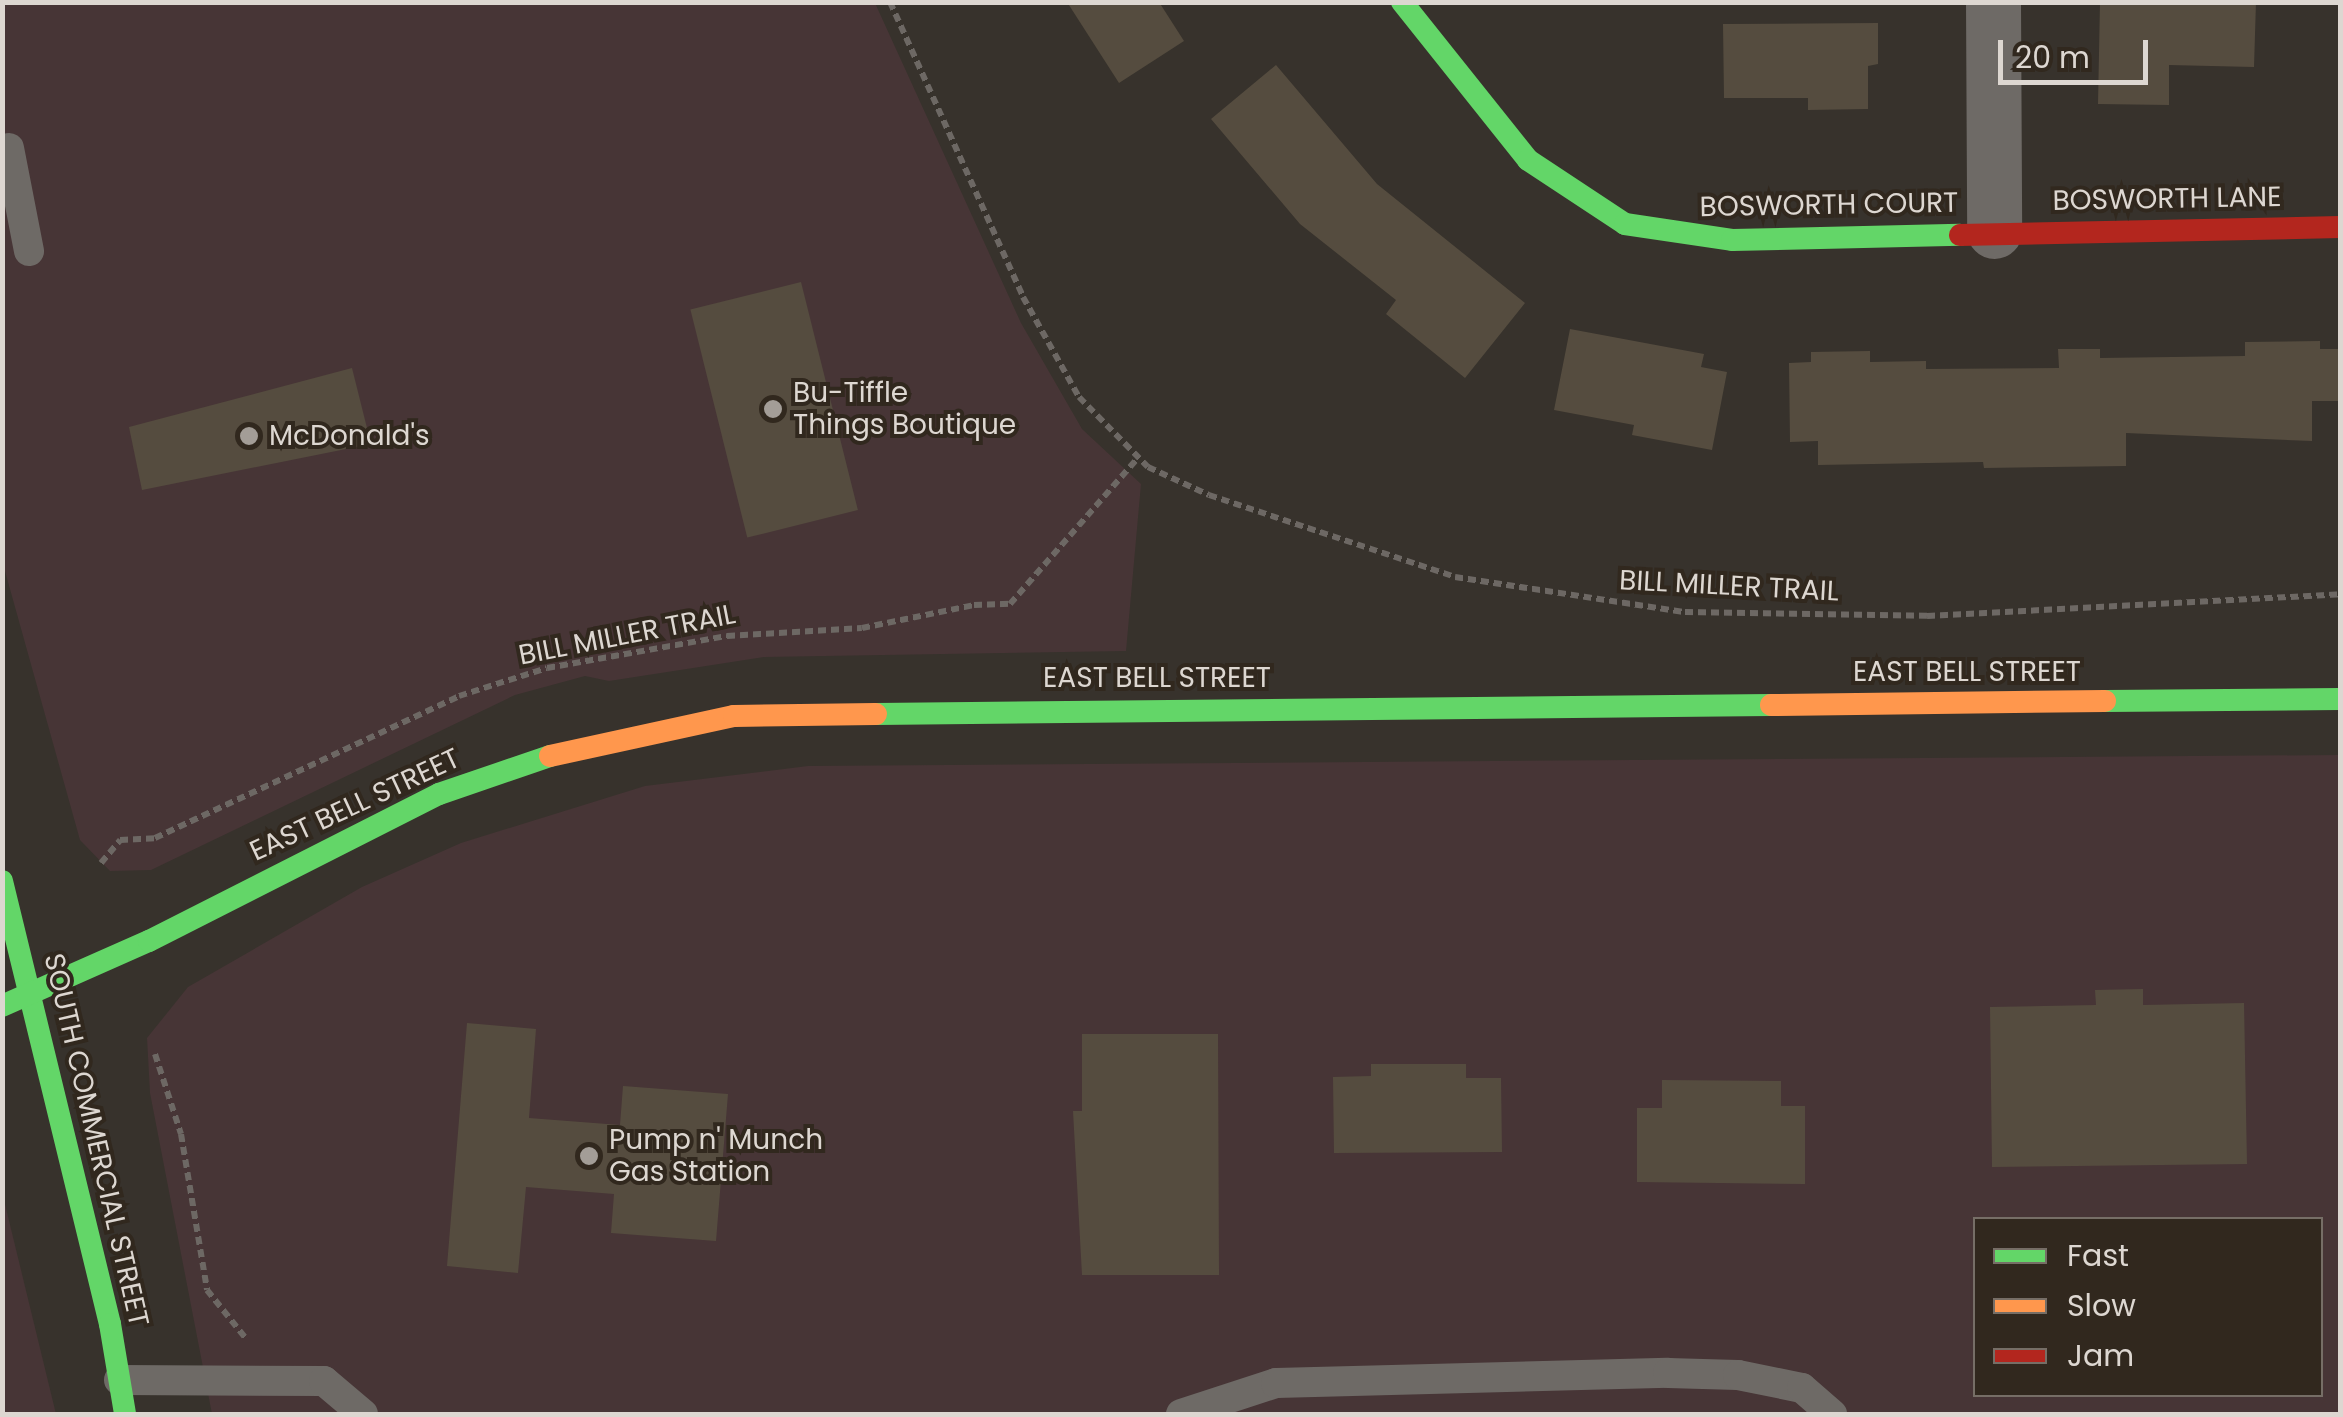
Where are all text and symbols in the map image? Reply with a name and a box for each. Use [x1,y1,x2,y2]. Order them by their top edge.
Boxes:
scale bar [2003,20,2153,82]
text: 20 m [2015,36,2090,79]
street label: BOSWORTH LANE [2052,180,2282,218]
street label: BOSWORTH COURT [1699,186,1959,224]
place label: Bu-Tiffle Things Boutique [793,376,1016,442]
marker: Bu-Tiffle Things Boutique [762,398,784,420]
place label: McDonald's [269,419,430,453]
marker: McDonald's [238,425,260,447]
street label: BILL MILLER TRAIL [1618,563,1840,609]
street label: BILL MILLER TRAIL [516,598,738,672]
street label: EAST BELL STREET [1853,655,2081,689]
street label: EAST BELL STREET [1043,661,1271,695]
street label: EAST BELL STREET [245,742,465,868]
street label: SOUTH COMMERCIAL STREET [37,950,155,1330]
place label: Pump n' Munch Gas Station [609,1123,823,1189]
marker: Pump n' Munch Gas Station [578,1145,600,1167]
legend [1973,1217,2323,1397]
text: Fast [2067,1234,2129,1277]
text: Slow [2067,1284,2136,1327]
text: Jam [2067,1334,2134,1377]

